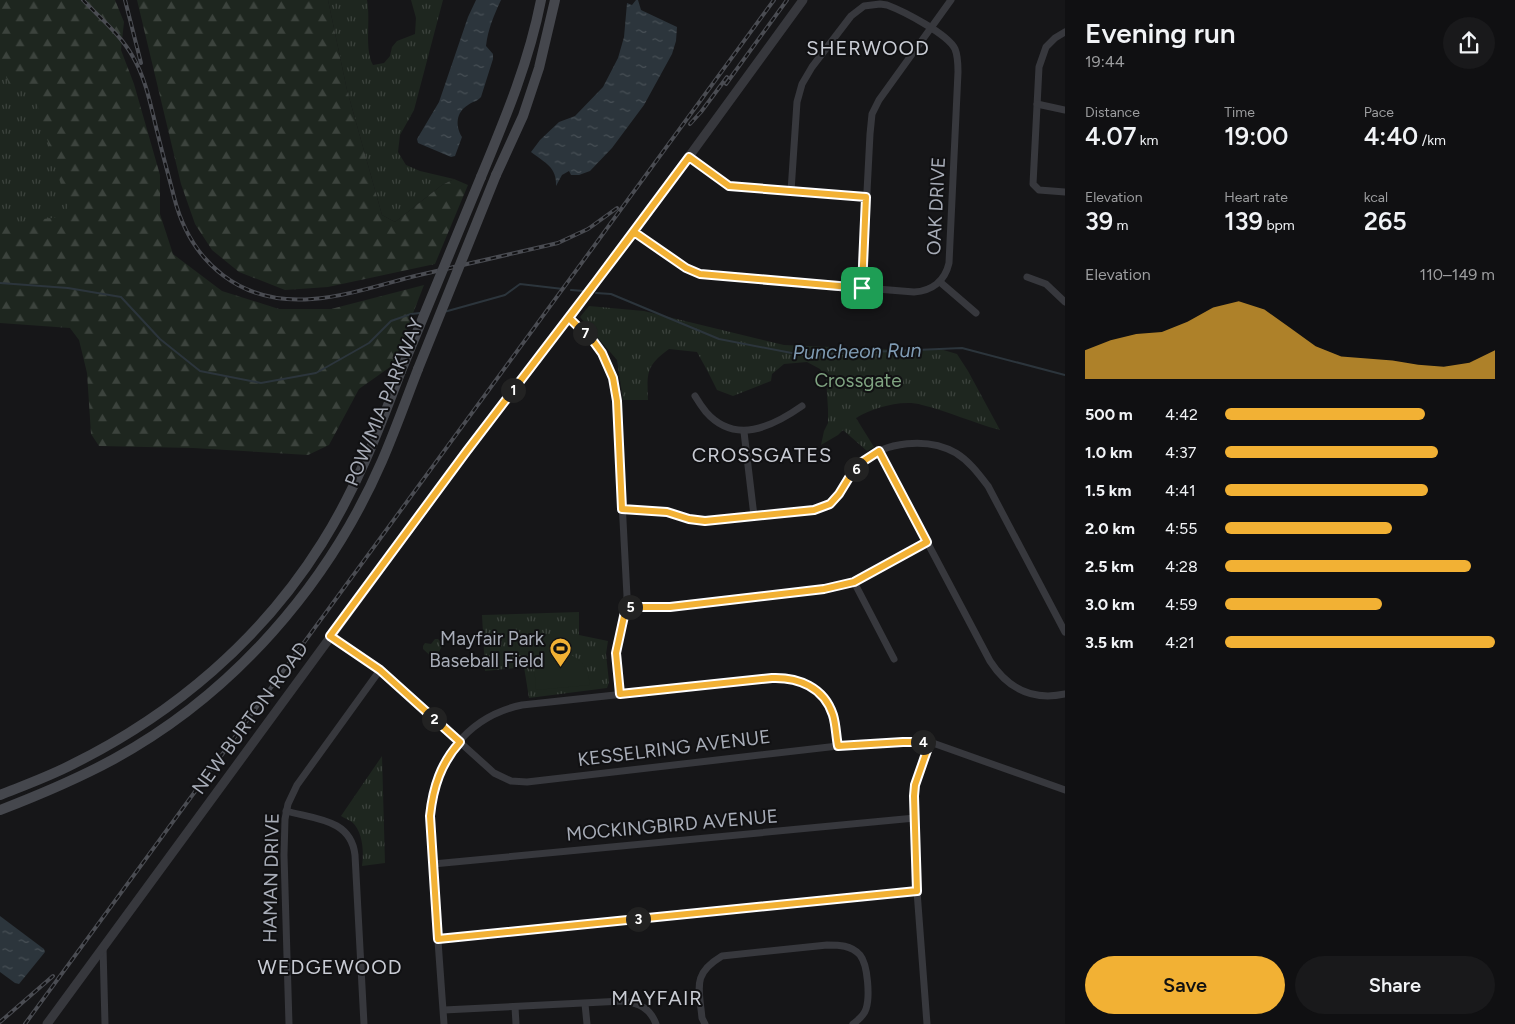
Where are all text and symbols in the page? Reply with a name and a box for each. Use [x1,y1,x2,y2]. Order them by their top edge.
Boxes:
text: Evening run [1085,16,1236,50]
button: share [1443,17,1495,69]
district label: SHERWOOD [806,36,930,60]
text: 19:44 [1085,52,1125,71]
text: Distance [1085,104,1140,121]
text: Time [1224,104,1255,121]
text: Pace [1364,104,1394,121]
text: 4.07 [1085,121,1136,151]
text: 19:00 [1224,121,1288,151]
text: 4:40 [1364,121,1418,151]
text: km [1136,132,1159,149]
text: /km [1418,132,1446,149]
street label: OAK DRIVE [922,156,950,256]
text: Elevation [1085,189,1143,206]
text: Heart rate [1224,189,1288,206]
text: kcal [1364,189,1388,206]
text: 39 [1085,206,1113,236]
text: 139 [1224,206,1263,236]
text: 265 [1364,206,1407,236]
text: m [1113,217,1129,234]
text: bpm [1263,217,1295,234]
text: Elevation [1085,265,1151,284]
text: 110–149 m [1420,265,1495,284]
pin [841,267,883,309]
icon: arrive [848,274,876,302]
street label: POW/MIA PARKWAY [340,314,428,489]
pin: 7 [572,320,598,346]
text: 7 [582,325,589,342]
water label: Puncheon Run [792,338,922,364]
park label: Crossgate [814,369,902,392]
pin: 1 [500,378,526,402]
text: 1 [511,382,516,399]
text: 500 m [1085,405,1133,424]
text: 4:42 [1165,405,1198,424]
district label: CROSSGATES [692,443,832,467]
text: 1.0 km [1085,443,1132,462]
text: 4:37 [1165,443,1196,462]
pin: 6 [844,456,868,482]
text: 6 [852,461,861,478]
text: 1.5 km [1085,481,1131,500]
text: 4:41 [1165,481,1196,500]
text: 2.0 km [1085,519,1135,538]
text: 4:55 [1165,519,1197,538]
text: 2.5 km [1085,557,1134,576]
text: 4:28 [1165,557,1198,576]
pin: 5 [618,594,642,620]
text: 3.0 km [1085,595,1135,614]
text: 4:59 [1165,595,1197,614]
text: 5 [626,599,635,616]
place label: Mayfair Park Baseball Field [429,627,545,672]
text: 3.5 km [1085,633,1134,652]
text: 4:21 [1165,633,1195,652]
street label: NEW BURTON ROAD [187,637,313,799]
sports icon: Mayfair Park Baseball Field [548,637,572,668]
pin: 2 [422,706,446,732]
text: 2 [430,711,439,728]
street label: KESSELRING AVENUE [576,725,772,771]
pin: 4 [910,730,936,754]
text: 4 [919,734,928,751]
street label: MOCKINGBIRD AVENUE [565,804,779,846]
street label: HAMAN DRIVE [258,813,284,943]
pin: 3 [626,906,650,932]
text: 3 [635,911,642,928]
district label: WEDGEWOOD [258,955,402,979]
button: Save [1085,956,1285,1014]
button: Share [1295,956,1495,1014]
district label: MAYFAIR [611,986,703,1010]

